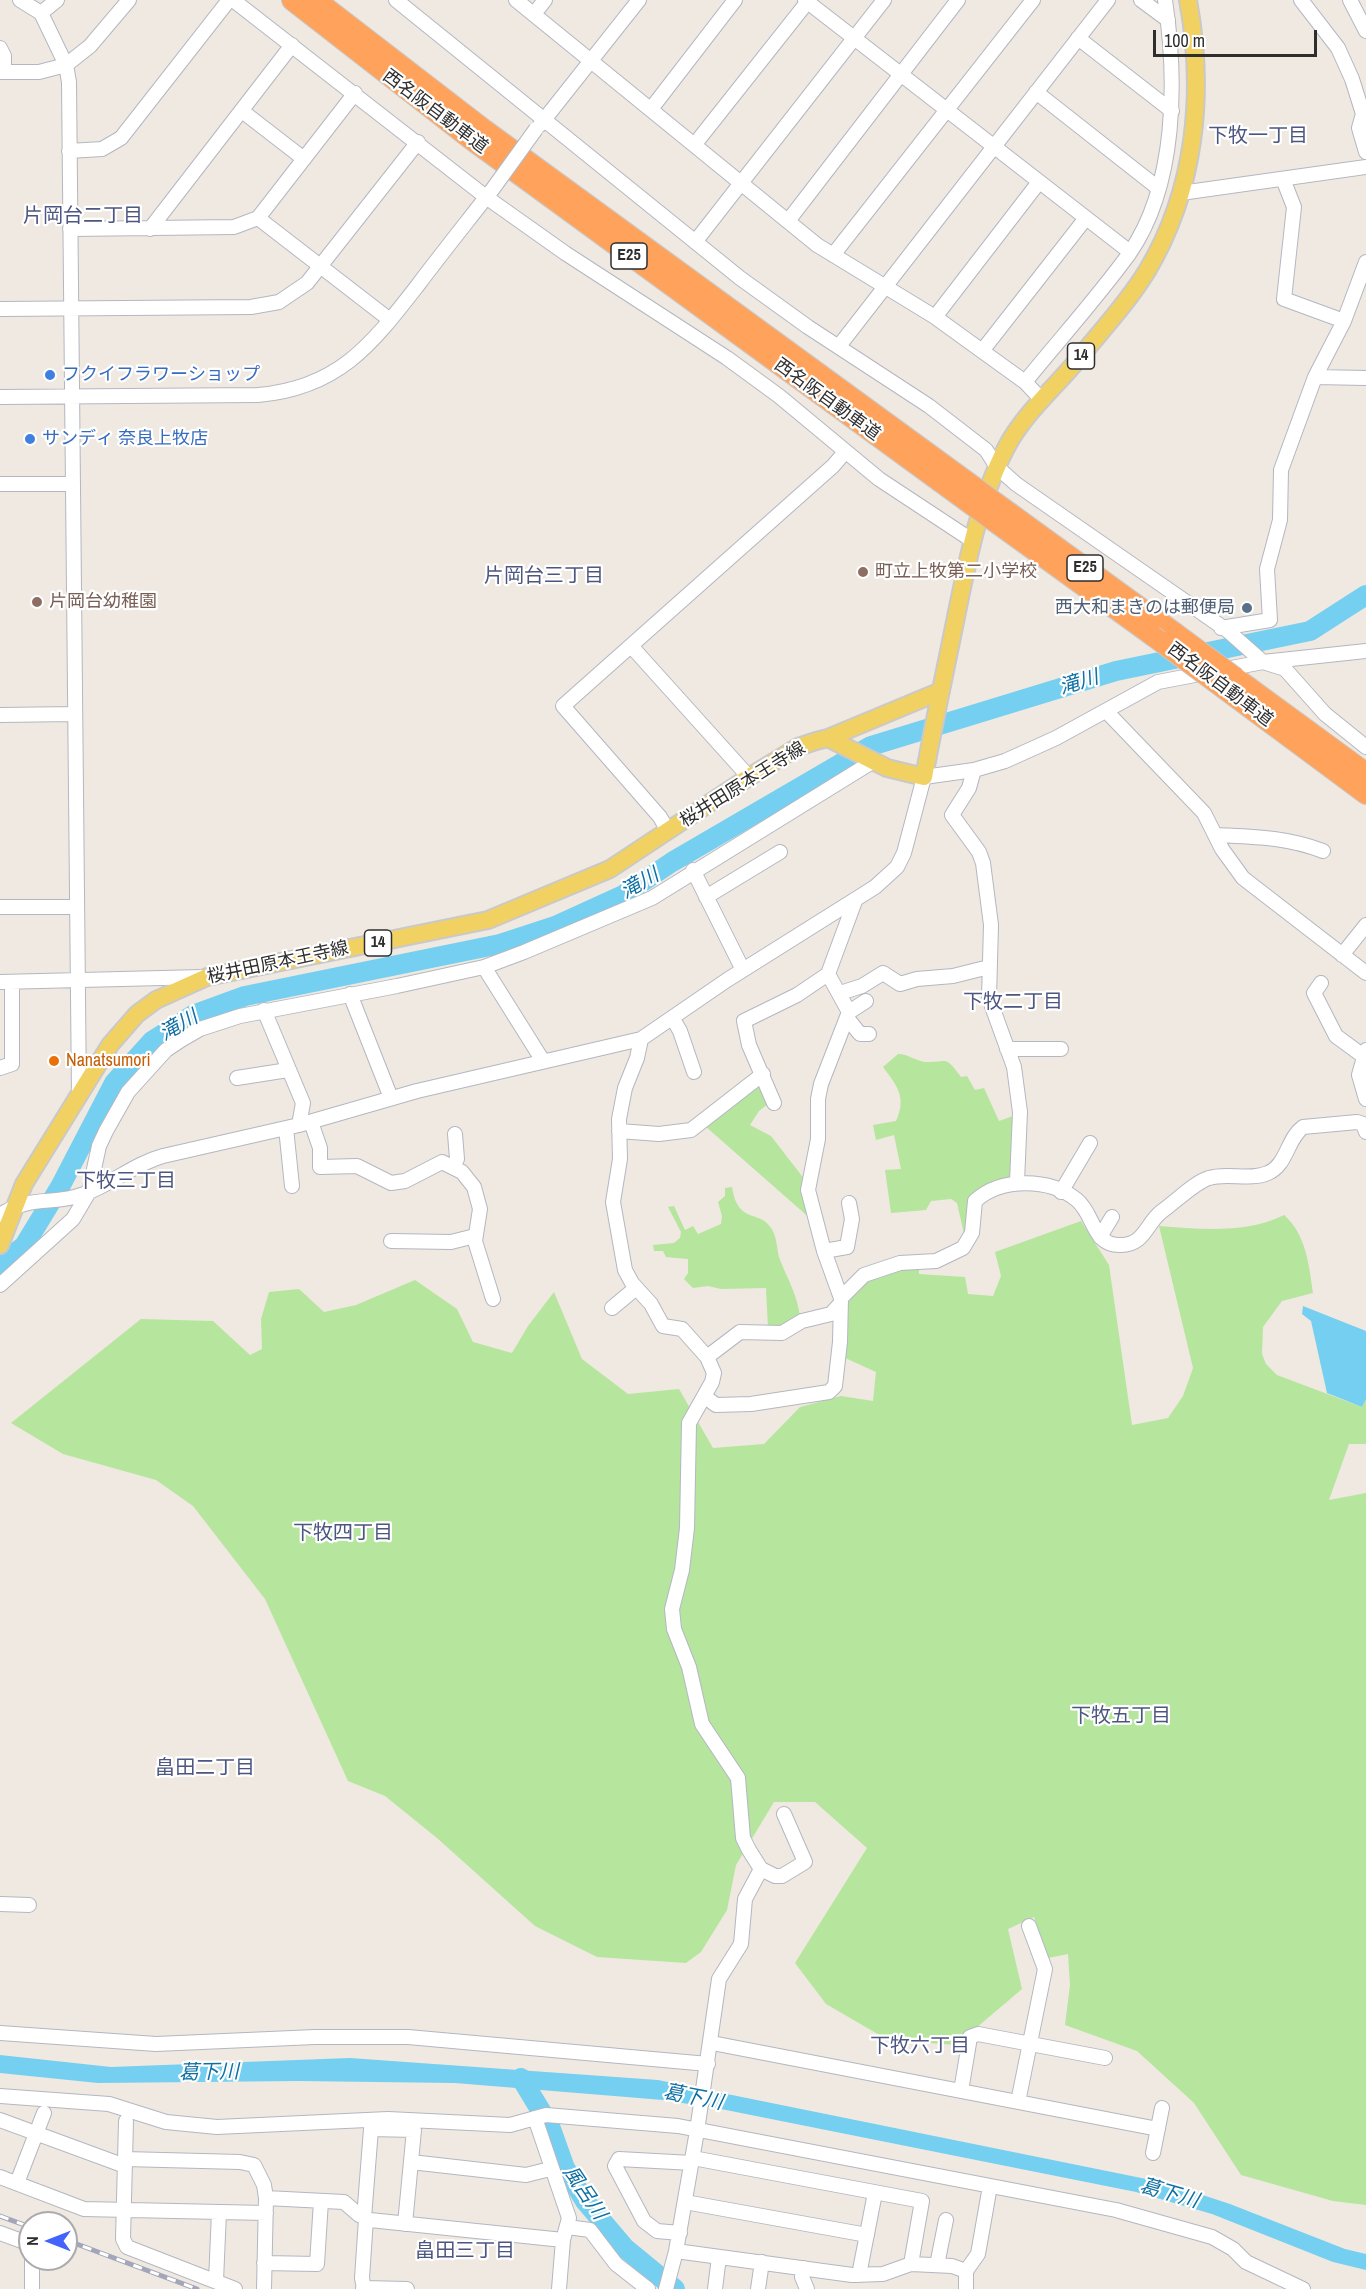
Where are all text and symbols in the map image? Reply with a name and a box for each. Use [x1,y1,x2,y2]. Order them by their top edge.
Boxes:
scale bar [1156,18,1320,56]
text: 100 m [1164,28,1205,53]
street label: 西名阪自動車道 [378,65,492,159]
district label: 下牧一丁目 [1208,125,1308,149]
district label: 片岡台二丁目 [23,205,143,229]
road number: E25 [611,243,647,269]
road number: 14 [1068,343,1094,369]
street label: 西名阪自動車道 [770,354,884,446]
place label: フクイフラワーショップ [62,364,260,386]
marker: フクイフラワーショップ [43,368,57,382]
place label: サンディ 奈良上牧店 [42,428,208,450]
marker: サンディ 奈良上牧店 [23,432,37,446]
road number: E25 [1067,555,1103,581]
place label: 町立上牧第二小学校 [875,561,1037,583]
district label: 片岡台三丁目 [484,565,604,589]
marker: 町立上牧第二小学校 [856,565,870,579]
place label: 片岡台幼稚園 [49,591,157,613]
marker: 片岡台幼稚園 [30,595,44,609]
place label: 西大和まきのは郵便局 [1055,597,1235,619]
marker: 西大和まきのは郵便局 [1240,601,1254,615]
street label: 西名阪自動車道 [1163,638,1277,732]
water label: 滝川 [1056,666,1102,700]
street label: 桜井田原本王寺線 [676,738,810,832]
water label: 滝川 [617,864,663,904]
road number: 14 [364,930,392,956]
street label: 桜井田原本王寺線 [205,937,351,989]
district label: 下牧二丁目 [963,991,1063,1015]
water label: 滝川 [156,1006,202,1046]
place label: Nanatsumori [66,1050,150,1072]
marker: Nanatsumori [47,1054,61,1068]
district label: 下牧三丁目 [76,1170,176,1194]
district label: 下牧四丁目 [293,1522,393,1546]
district label: 下牧五丁目 [1071,1705,1171,1729]
district label: 畠田二丁目 [155,1757,255,1781]
district label: 下牧六丁目 [870,2035,970,2059]
water label: 葛下川 [179,2060,239,2086]
water label: 葛下川 [661,2080,725,2116]
water label: 風呂川 [557,2161,611,2225]
water label: 葛下川 [1137,2174,1201,2214]
north arrow [18,2211,78,2271]
text: N [21,2236,43,2246]
district label: 畠田三丁目 [415,2240,515,2264]

